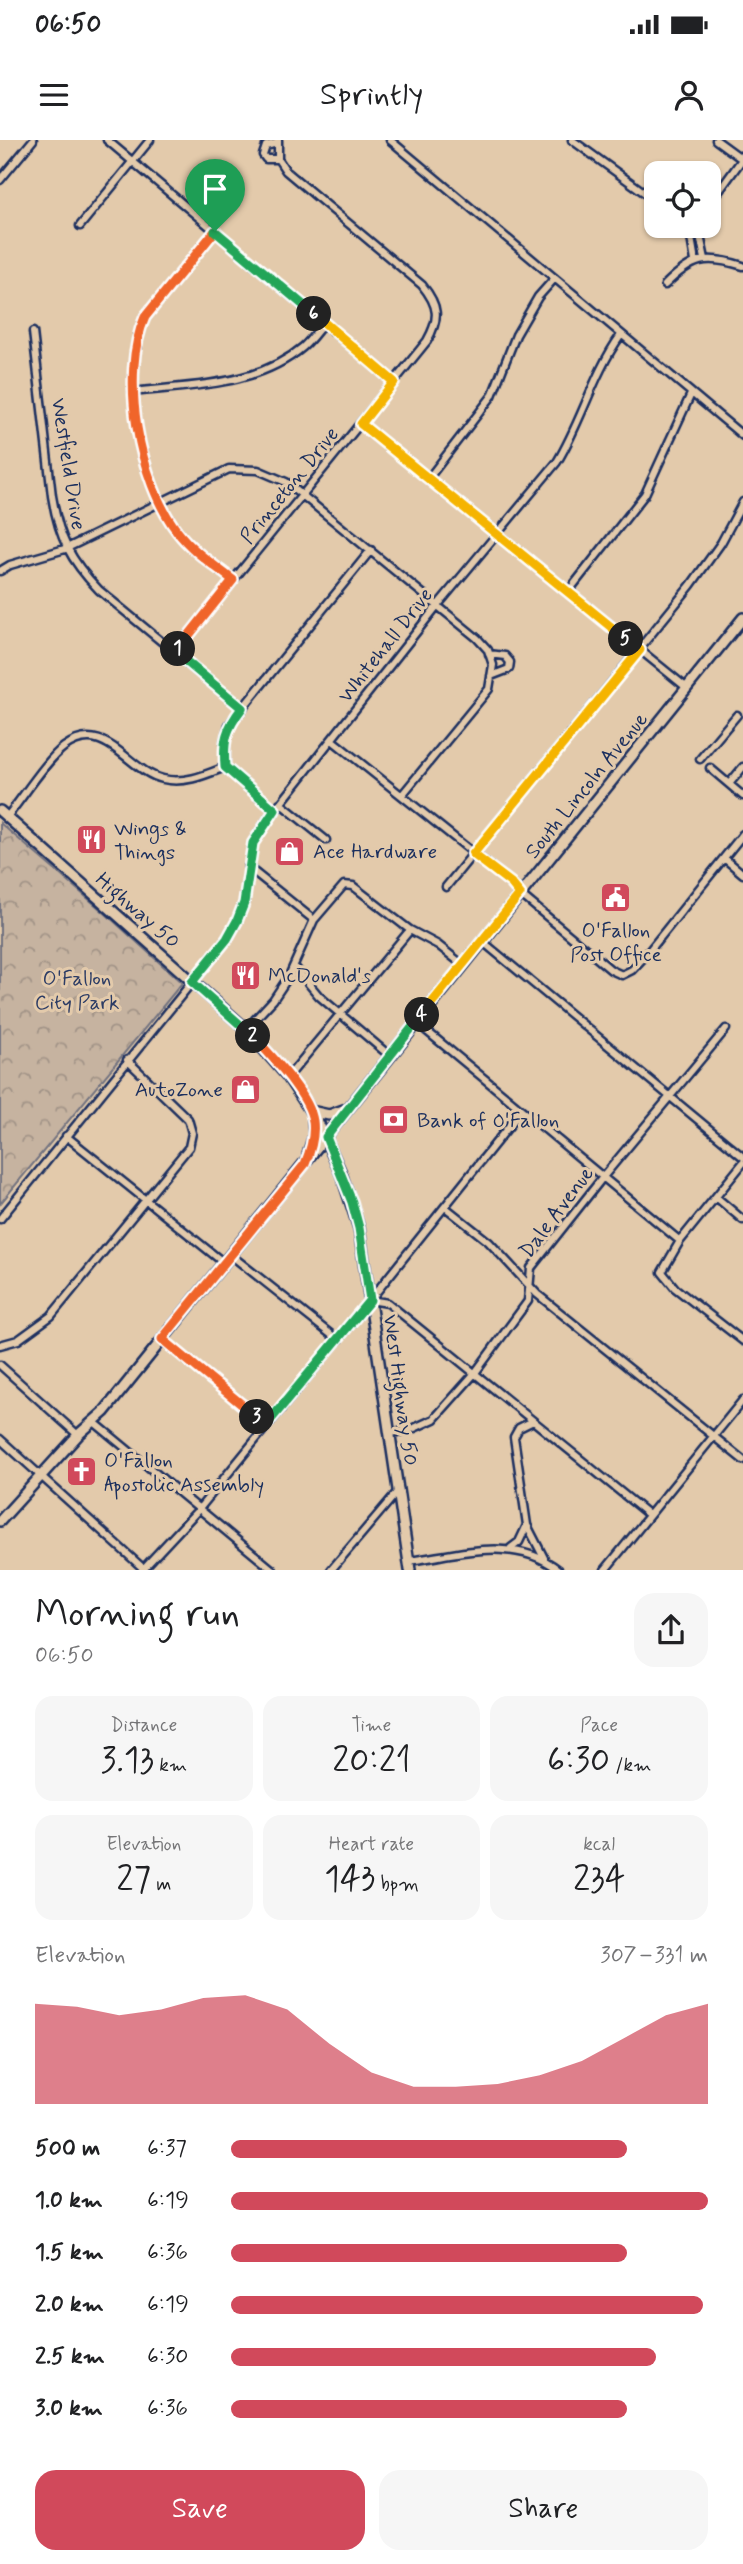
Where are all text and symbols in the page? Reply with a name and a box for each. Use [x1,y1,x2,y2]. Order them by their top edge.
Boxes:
text: 06:50 [35,8,101,42]
text: Sprintly [320,74,423,116]
icon: menu [35,76,73,114]
icon: person [670,76,708,114]
pin [185,159,245,231]
map controls [644,161,721,238]
button: locate [644,161,721,238]
icon: arrive [196,170,234,208]
pin: 6 [296,296,332,332]
text: 6 [309,301,318,326]
street label: Westfield Drive [44,396,92,532]
street label: Princeton Drive [234,421,346,550]
street label: Whitehall Drive [332,582,440,709]
pin: 5 [608,622,644,656]
text: 5 [620,626,631,651]
pin: 1 [160,631,196,666]
text: 1 [173,636,182,661]
street label: South Lincoln Avenue [519,706,655,865]
place label: Wings & Things [114,815,187,867]
restaurant icon: Wings & Things [74,823,108,857]
shop icon: Ace Hardware [273,834,307,868]
place label: Ace Hardware [313,838,437,866]
street label: Highway 50 [88,866,186,957]
public building icon: O'Fallon Post Office [599,881,633,915]
place label: O'Fallon Post Office [570,917,662,969]
restaurant icon: McDonald's [228,958,262,992]
place label: McDonald's [268,962,371,990]
park label: O'Fallon City Park [35,965,119,1017]
pin: 4 [404,998,440,1032]
text: 4 [416,1002,427,1027]
pin: 2 [236,1018,270,1054]
text: 2 [248,1023,257,1048]
shop icon: AutoZone [229,1072,263,1106]
place label: AutoZone [135,1076,223,1104]
bank icon: Bank of O'Fallon [377,1103,411,1137]
place label: Bank of O'Fallon [417,1107,559,1135]
street label: Dale Avenue [513,1161,601,1264]
street label: West Highway 50 [374,1313,424,1468]
pin: 3 [240,1400,274,1434]
text: 3 [252,1404,261,1429]
place label: O'Fallon Apostolic Assembly [104,1447,264,1500]
church icon: O'Fallon Apostolic Assembly [64,1455,98,1489]
text: Morning run [35,1590,240,1639]
button: share [634,1593,708,1667]
text: 06:50 [35,1641,94,1671]
text: Distance [110,1713,177,1738]
text: Time [352,1713,391,1738]
text: Pace [580,1713,618,1738]
text: 3.13 [101,1738,154,1784]
text: 20:21 [332,1738,411,1784]
text: 6:30 [547,1738,610,1784]
text: km [154,1753,187,1778]
text: /km [610,1753,651,1778]
text: Elevation [106,1832,181,1857]
text: Heart rate [329,1832,414,1857]
text: kcal [583,1832,615,1857]
text: 27 [116,1857,151,1903]
text: 143 [324,1857,375,1903]
text: 234 [573,1857,625,1903]
text: m [151,1872,171,1897]
text: bpm [375,1872,419,1897]
text: Elevation [35,1941,126,1971]
text: 307–331 m [600,1941,708,1971]
text: 500 m [35,2134,100,2164]
text: 6:37 [147,2134,187,2164]
text: 1.0 km [35,2186,103,2216]
text: 6:19 [147,2186,189,2216]
text: 1.5 km [35,2238,104,2268]
text: 6:36 [147,2238,188,2268]
text: 2.0 km [35,2290,104,2320]
text: 6:19 [147,2290,189,2320]
text: 2.5 km [35,2342,105,2372]
text: 6:30 [147,2342,188,2372]
text: 3.0 km [35,2394,103,2424]
text: 6:36 [147,2394,188,2424]
button: Save [35,2470,365,2550]
button: Share [379,2470,708,2550]

